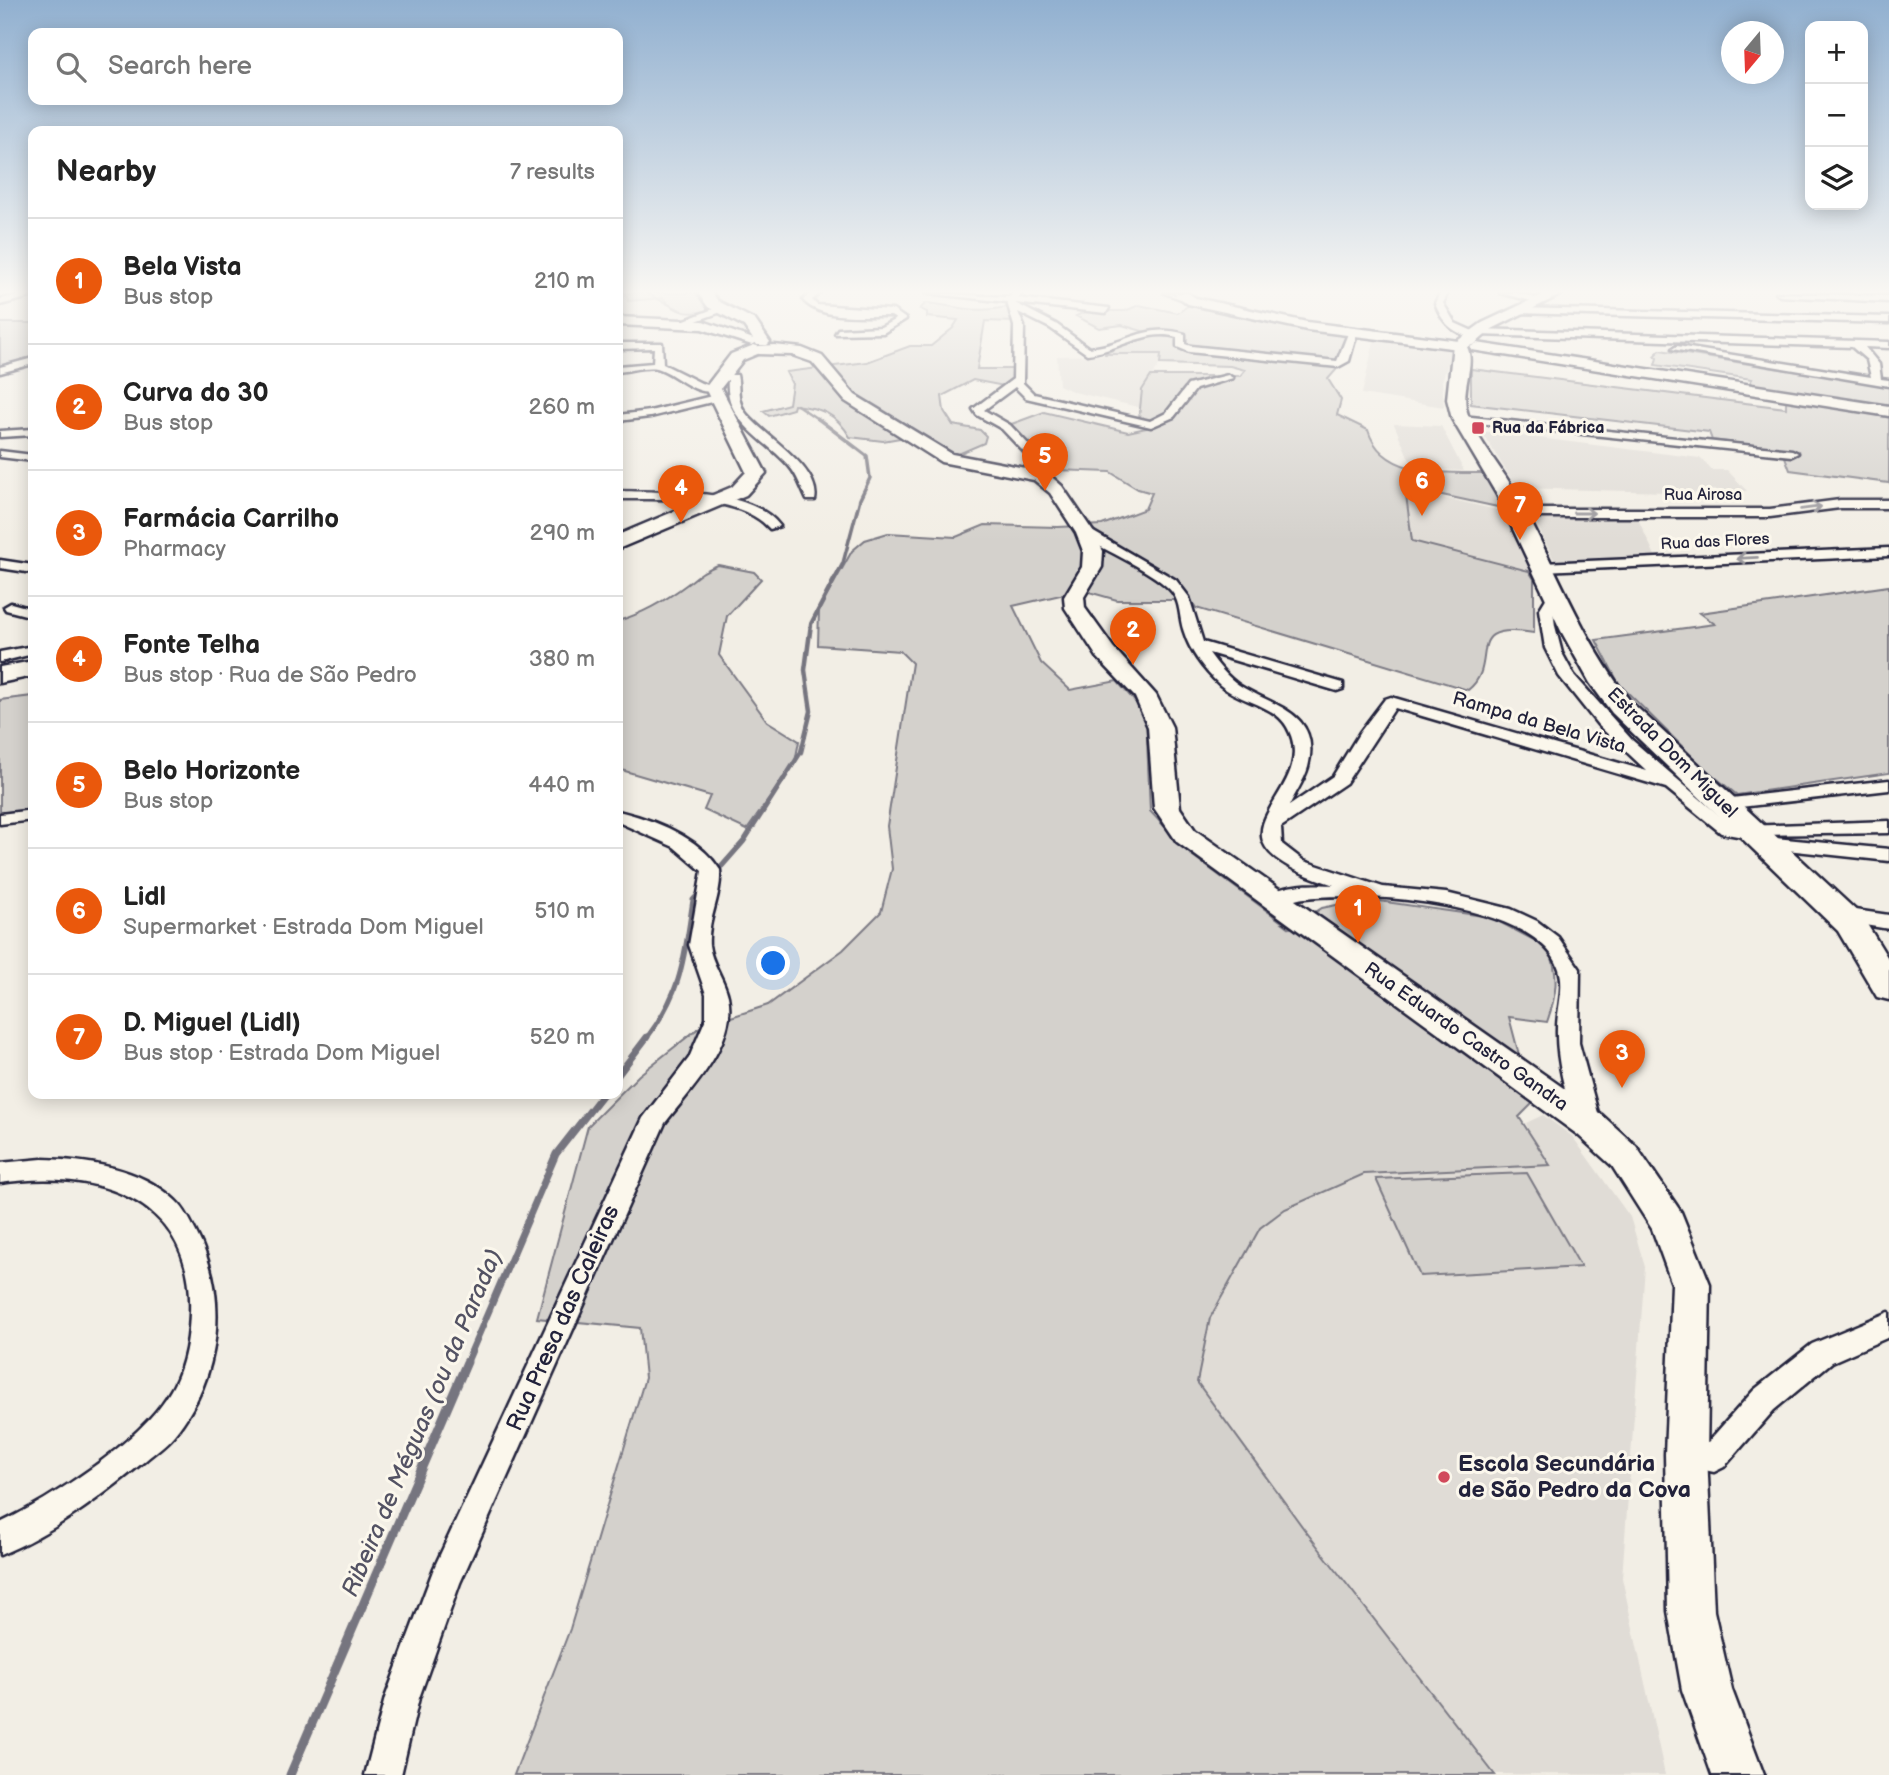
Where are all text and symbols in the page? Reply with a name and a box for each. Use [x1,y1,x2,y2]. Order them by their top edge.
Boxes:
north arrow [1721,21,1784,84]
map controls [1805,21,1868,210]
button: + [1805,21,1868,84]
search box [28,28,623,105]
icon: search [52,48,90,86]
text: Search here [108,51,252,82]
button: − [1805,84,1868,147]
button: layers [1805,147,1868,210]
text: Nearby [56,154,156,190]
text: 7 results [510,158,595,186]
text: Bela Vista [123,252,242,283]
text: 1 [74,267,84,295]
text: 210 m [534,267,595,295]
text: Bus stop [123,283,213,311]
text: Curva do 30 [123,378,269,409]
text: 2 [72,393,86,421]
text: 260 m [529,393,595,421]
text: Bus stop [123,409,213,437]
place label: Rua da Fábrica [1492,419,1604,438]
marker: Rua da Fábrica [1470,420,1486,436]
pin: 5 [1022,433,1068,491]
pin: 6 [1399,458,1445,516]
pin: 4 [658,465,704,523]
pin: 7 [1497,482,1543,540]
street label: Rua Airosa [1664,486,1742,505]
one-way arrow [1800,501,1822,514]
text: Farmácia Carrilho [123,504,339,535]
one-way arrow [1572,506,1595,520]
text: 3 [72,519,86,547]
text: 290 m [529,519,595,547]
street label: Rua das Flores [1660,530,1770,554]
text: Pharmacy [123,535,226,563]
one-way arrow [1736,552,1759,565]
pin: 2 [1110,607,1156,665]
text: Fonte Telha [123,630,260,661]
text: 4 [72,645,86,673]
text: 380 m [529,645,595,673]
text: Bus stop · Rua de São Pedro [123,661,417,689]
street label: Estrada Dom Miguel [1602,683,1742,823]
street label: Rampa da Bela Vista [1450,687,1628,759]
text: Belo Horizonte [123,756,300,787]
text: 5 [72,771,86,799]
text: 440 m [528,771,595,799]
text: Bus stop [123,787,213,815]
text: Lidl [123,882,166,913]
pin: 1 [1335,885,1381,943]
text: 6 [72,897,86,925]
text: 510 m [534,897,595,925]
text: Supermarket · Estrada Dom Miguel [123,913,484,941]
your location [756,946,790,980]
street label: Rua Eduardo Castro Gandra [1360,958,1572,1116]
text: D. Miguel (Lidl) [123,1008,301,1039]
text: 7 [73,1023,85,1051]
text: 520 m [529,1023,595,1051]
pin: 3 [1599,1030,1645,1088]
text: Bus stop · Estrada Dom Miguel [123,1039,440,1067]
street label: Rua Presa das Caleiras [501,1201,625,1435]
water label: Ribeira de Méguas (ou da Parada) [335,1245,509,1601]
place label: Escola Secundária de São Pedro da Cova [1458,1450,1691,1504]
marker: Escola Secundária de São Pedro da Cova [1436,1469,1452,1485]

